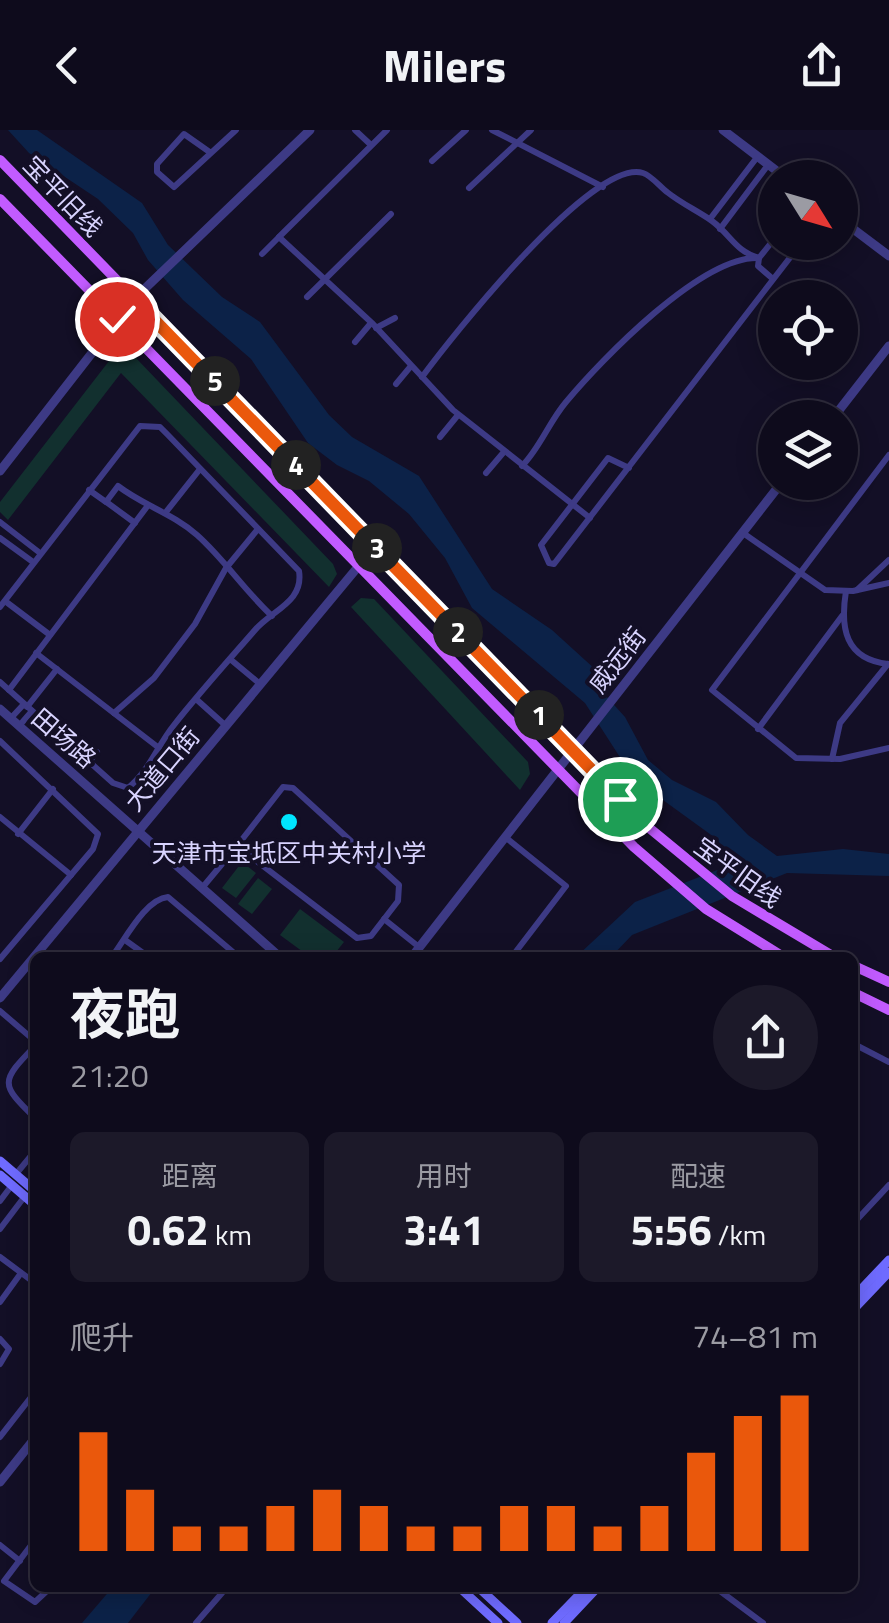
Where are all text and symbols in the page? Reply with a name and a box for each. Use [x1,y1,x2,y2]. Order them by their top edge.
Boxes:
text: Milers [383,31,506,99]
icon: back [40,38,95,93]
icon: share [794,38,849,93]
street label: 宝平旧线 [15,147,111,245]
north arrow [758,160,858,260]
map controls [758,160,858,500]
pin [75,277,160,362]
button: locate [758,280,858,380]
icon: check [90,292,145,347]
pin: 5 [190,356,240,406]
text: 5 [207,359,223,402]
button: layers [758,400,858,500]
pin: 4 [271,440,321,490]
text: 4 [288,443,304,486]
pin: 3 [352,523,402,573]
text: 3 [369,526,385,569]
pin: 2 [433,607,483,657]
text: 2 [450,610,466,653]
street label: 威远街 [579,619,655,701]
pin: 1 [514,690,564,740]
text: 1 [531,693,547,736]
street label: 田场路 [23,699,105,777]
street label: 大道口街 [115,718,209,820]
pin [578,757,663,842]
icon: arrive [593,772,648,827]
marker: 天津市宝坻区中关村小学 [278,811,300,833]
street label: 宝平旧线 [686,827,790,917]
place label: 天津市宝坻区中关村小学 [151,834,427,872]
text: 夜跑 [70,972,180,1055]
button: share [713,985,818,1090]
text: 21:20 [70,1051,149,1099]
text: 距离 [162,1154,218,1197]
text: 用时 [416,1154,472,1197]
text: 配速 [670,1154,726,1197]
text: 0.62 [128,1197,209,1261]
text: 3:41 [403,1197,485,1261]
text: 5:56 [630,1197,712,1261]
text: km [209,1213,252,1256]
text: /km [712,1213,766,1256]
text: 74–81 m [692,1312,818,1360]
text: 爬升 [70,1313,134,1361]

